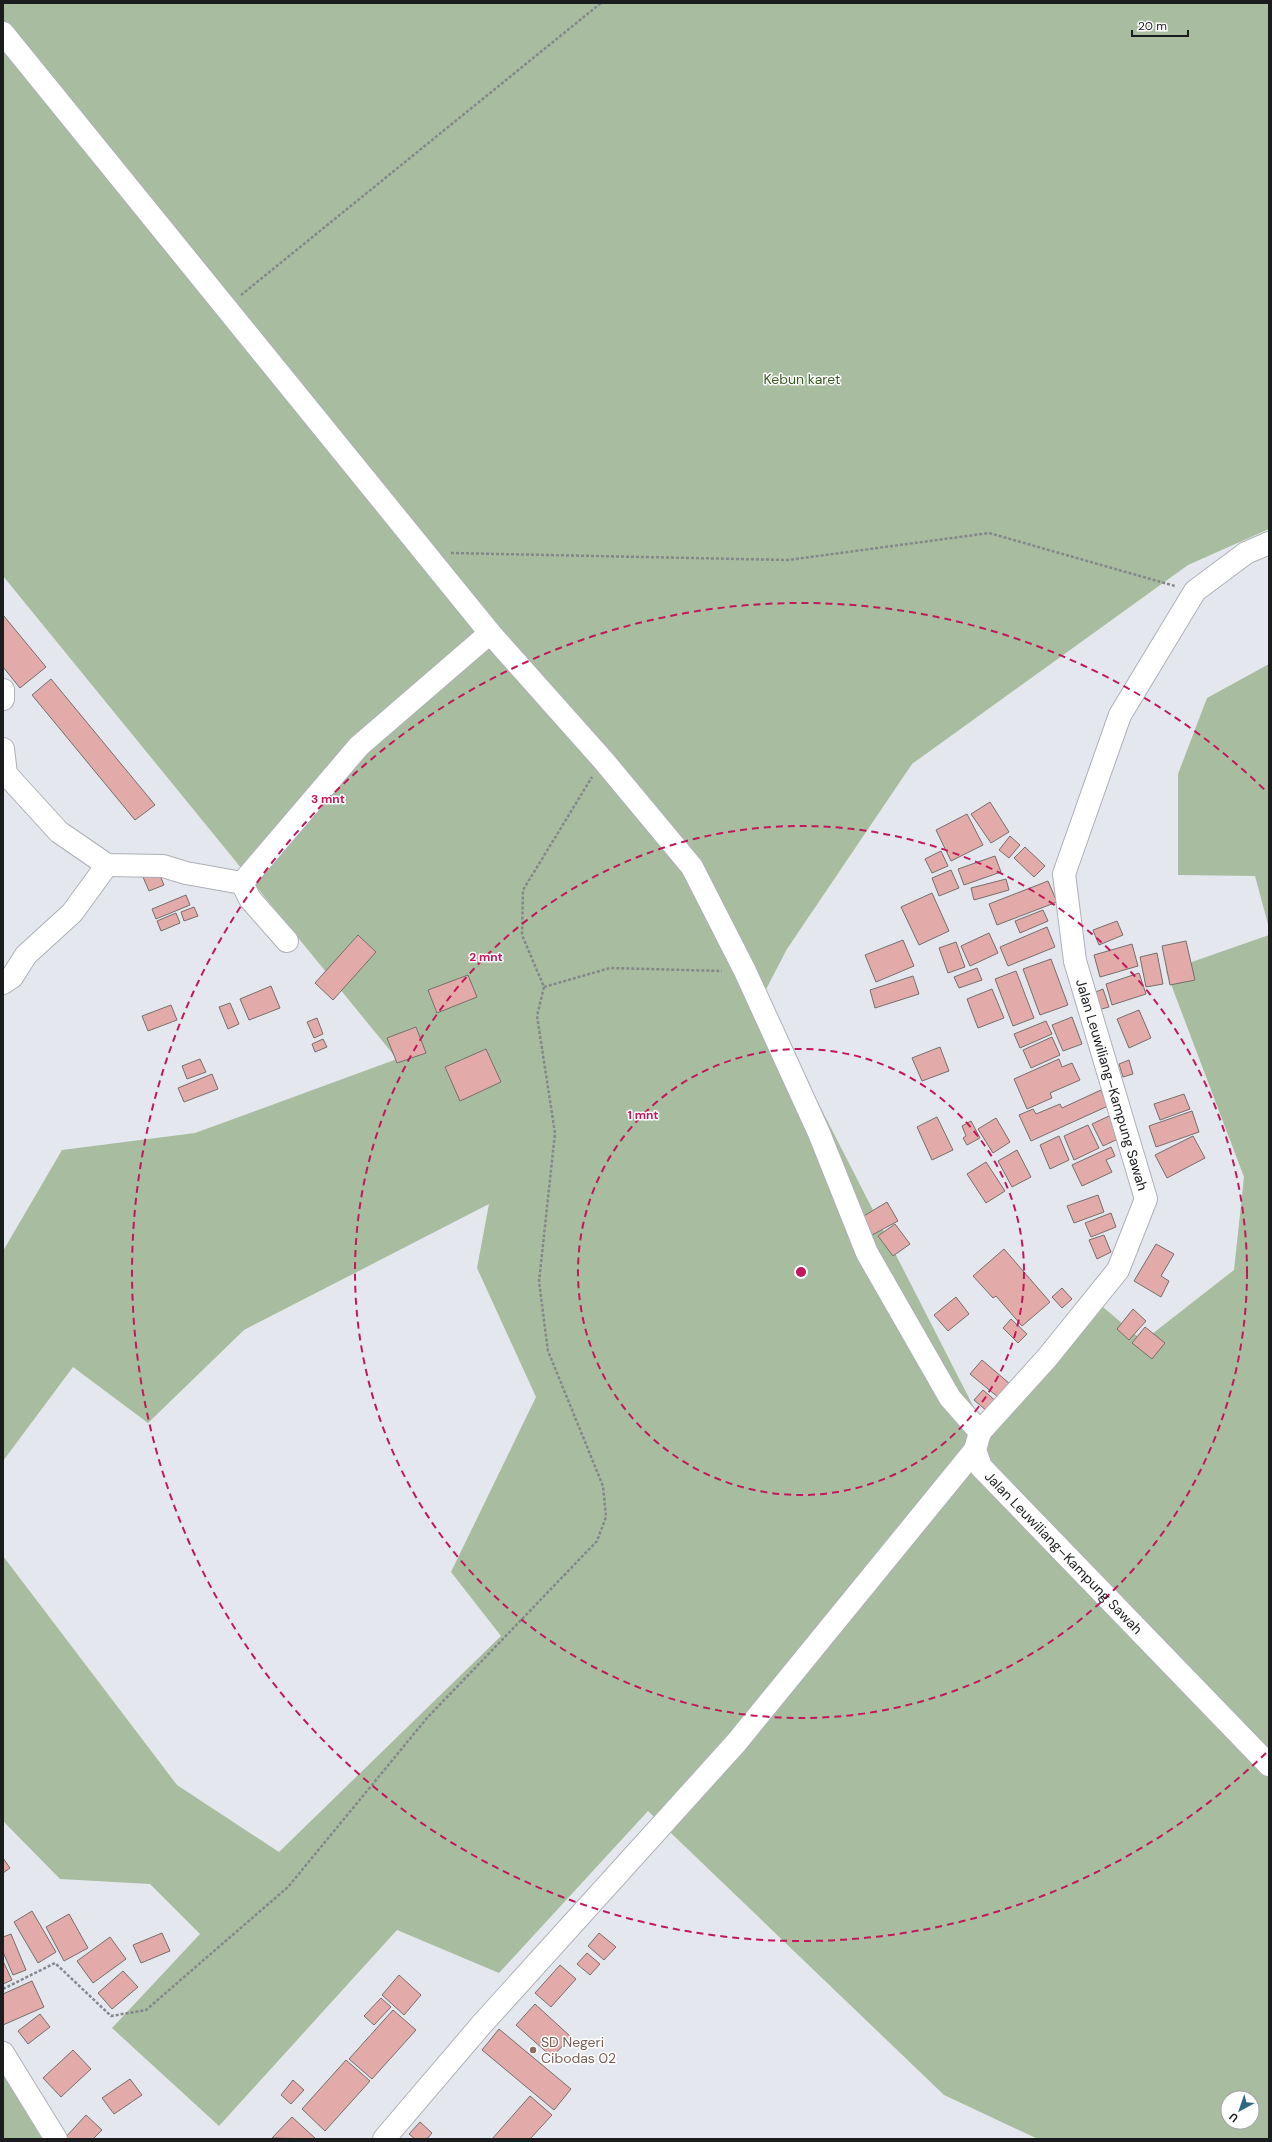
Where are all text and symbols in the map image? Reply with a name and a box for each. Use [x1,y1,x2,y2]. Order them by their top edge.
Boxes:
scale bar [1132,12,1188,38]
text: 20 m [1138,18,1167,34]
park label: Kebun karet [764,370,840,388]
text: 3 mnt [311,791,345,807]
text: 2 mnt [469,949,503,965]
street label: Jalan Leuwiliang–Kampung Sawah [1072,977,1152,1193]
text: 1 mnt [627,1107,659,1123]
centre of rings [794,1265,808,1279]
street label: Jalan Leuwiliang–Kampung Sawah [981,1467,1146,1638]
place label: SD Negeri Cibodas 02 [541,2033,616,2067]
marker: SD Negeri Cibodas 02 [528,2045,538,2055]
north arrow [1220,2090,1260,2130]
text: U [1226,2110,1241,2125]

